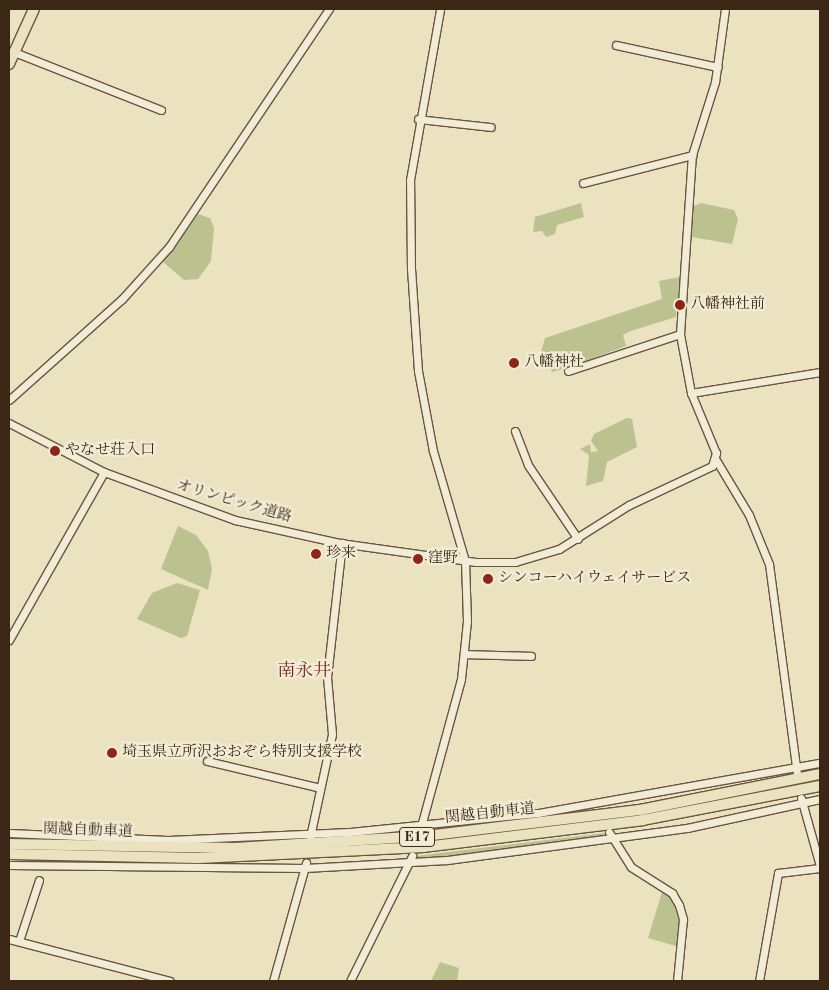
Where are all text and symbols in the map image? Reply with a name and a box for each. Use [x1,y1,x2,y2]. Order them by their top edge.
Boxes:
place label: 八幡神社前 [690,296,765,314]
marker: 八幡神社前 [674,299,686,311]
place label: 八幡神社 [524,354,584,372]
marker: 八幡神社 [508,357,520,369]
place label: やなせ荘入口 [65,442,155,460]
marker: やなせ荘入口 [49,445,61,457]
street label: オリンピック道路 [174,477,294,527]
place label: 珍来 [326,545,356,563]
marker: 珍来 [310,548,322,560]
place label: 窪野 [428,550,458,568]
marker: 窪野 [412,553,424,565]
place label: シンコーハイウェイサービス [498,570,693,588]
marker: シンコーハイウェイサービス [482,573,494,585]
district label: 南永井 [277,660,331,682]
place label: 埼玉県立所沢おおぞら特別支援学校 [122,744,362,762]
marker: 埼玉県立所沢おおぞら特別支援学校 [106,747,118,759]
street label: 関越自動車道 [444,800,536,828]
street label: 関越自動車道 [43,820,133,842]
road number: E17 [398,826,436,849]

